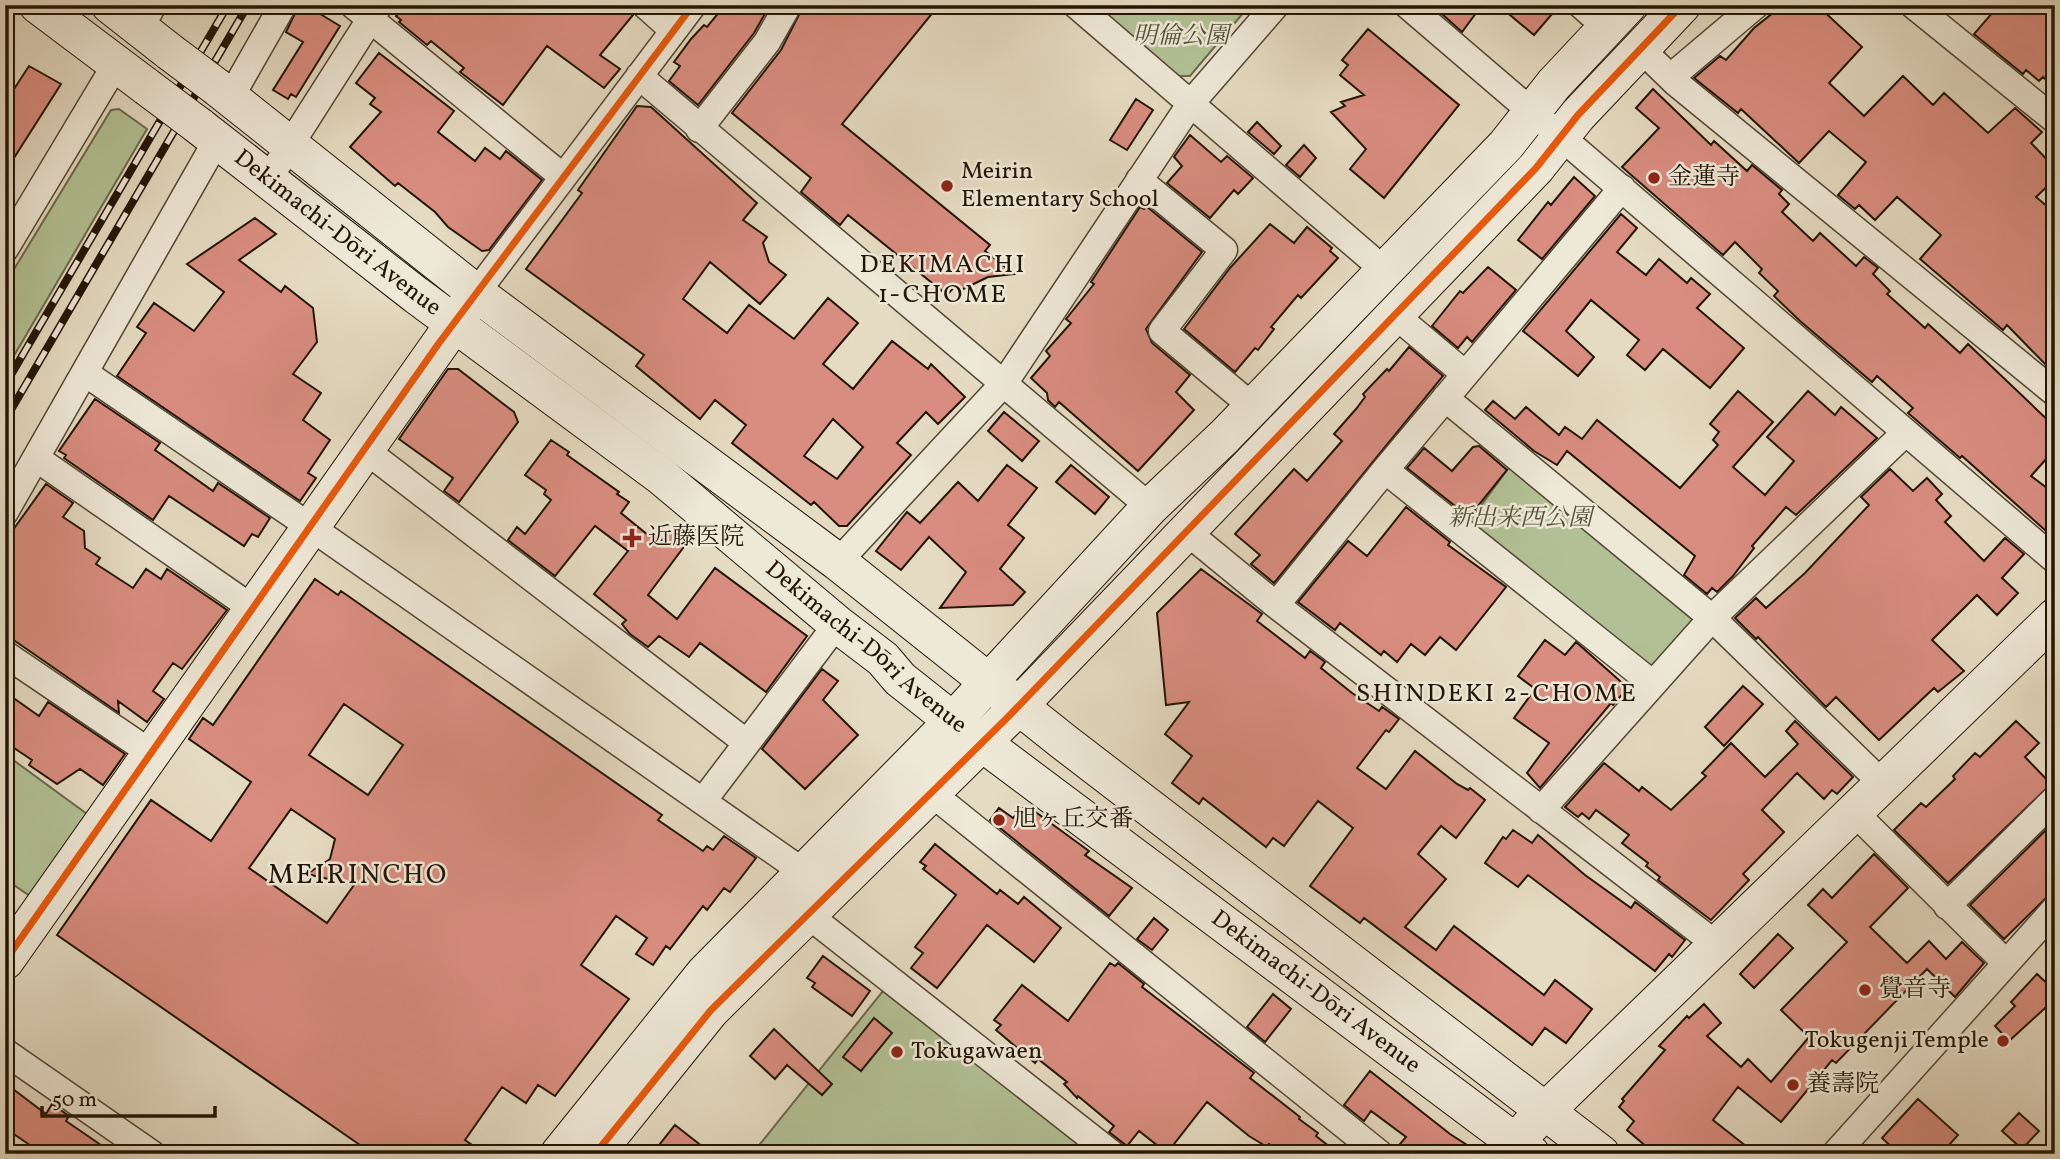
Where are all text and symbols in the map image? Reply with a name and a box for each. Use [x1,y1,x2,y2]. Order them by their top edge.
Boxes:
park label: 明倫公園 [1133,20,1233,54]
street label: Dekimachi-Dōri Avenue [226,142,448,325]
place label: Meirin Elementary School [961,155,1159,217]
place label: 金蓮寺 [1668,161,1740,195]
marker: 金蓮寺 [1646,170,1662,186]
marker: Meirin Elementary School [939,178,955,194]
district label: DEKIMACHI 1-CHOME [859,247,1027,313]
park label: 新出来西公園 [1448,502,1596,536]
place label: 近藤医院 [648,521,744,555]
marker: 近藤医院 [622,528,642,548]
street label: Dekimachi-Dōri Avenue [757,553,974,742]
district label: SHINDEKI 2-CHOME [1356,676,1638,712]
place label: 旭ヶ丘交番 [1013,803,1133,837]
marker: 旭ヶ丘交番 [991,812,1007,828]
district label: MEIRINCHO [268,856,448,895]
street label: Dekimachi-Dōri Avenue [1203,903,1427,1082]
place label: 覺音寺 [1879,973,1951,1007]
marker: 覺音寺 [1857,982,1873,998]
place label: Tokugenji Temple [1804,1024,1989,1058]
marker: Tokugenji Temple [1995,1033,2011,1049]
place label: Tokugawaen [911,1035,1042,1069]
marker: Tokugawaen [889,1044,905,1060]
place label: 養壽院 [1807,1068,1879,1102]
scale bar [42,1075,215,1119]
marker: 養壽院 [1785,1077,1801,1093]
text: 50 m [52,1086,97,1115]

